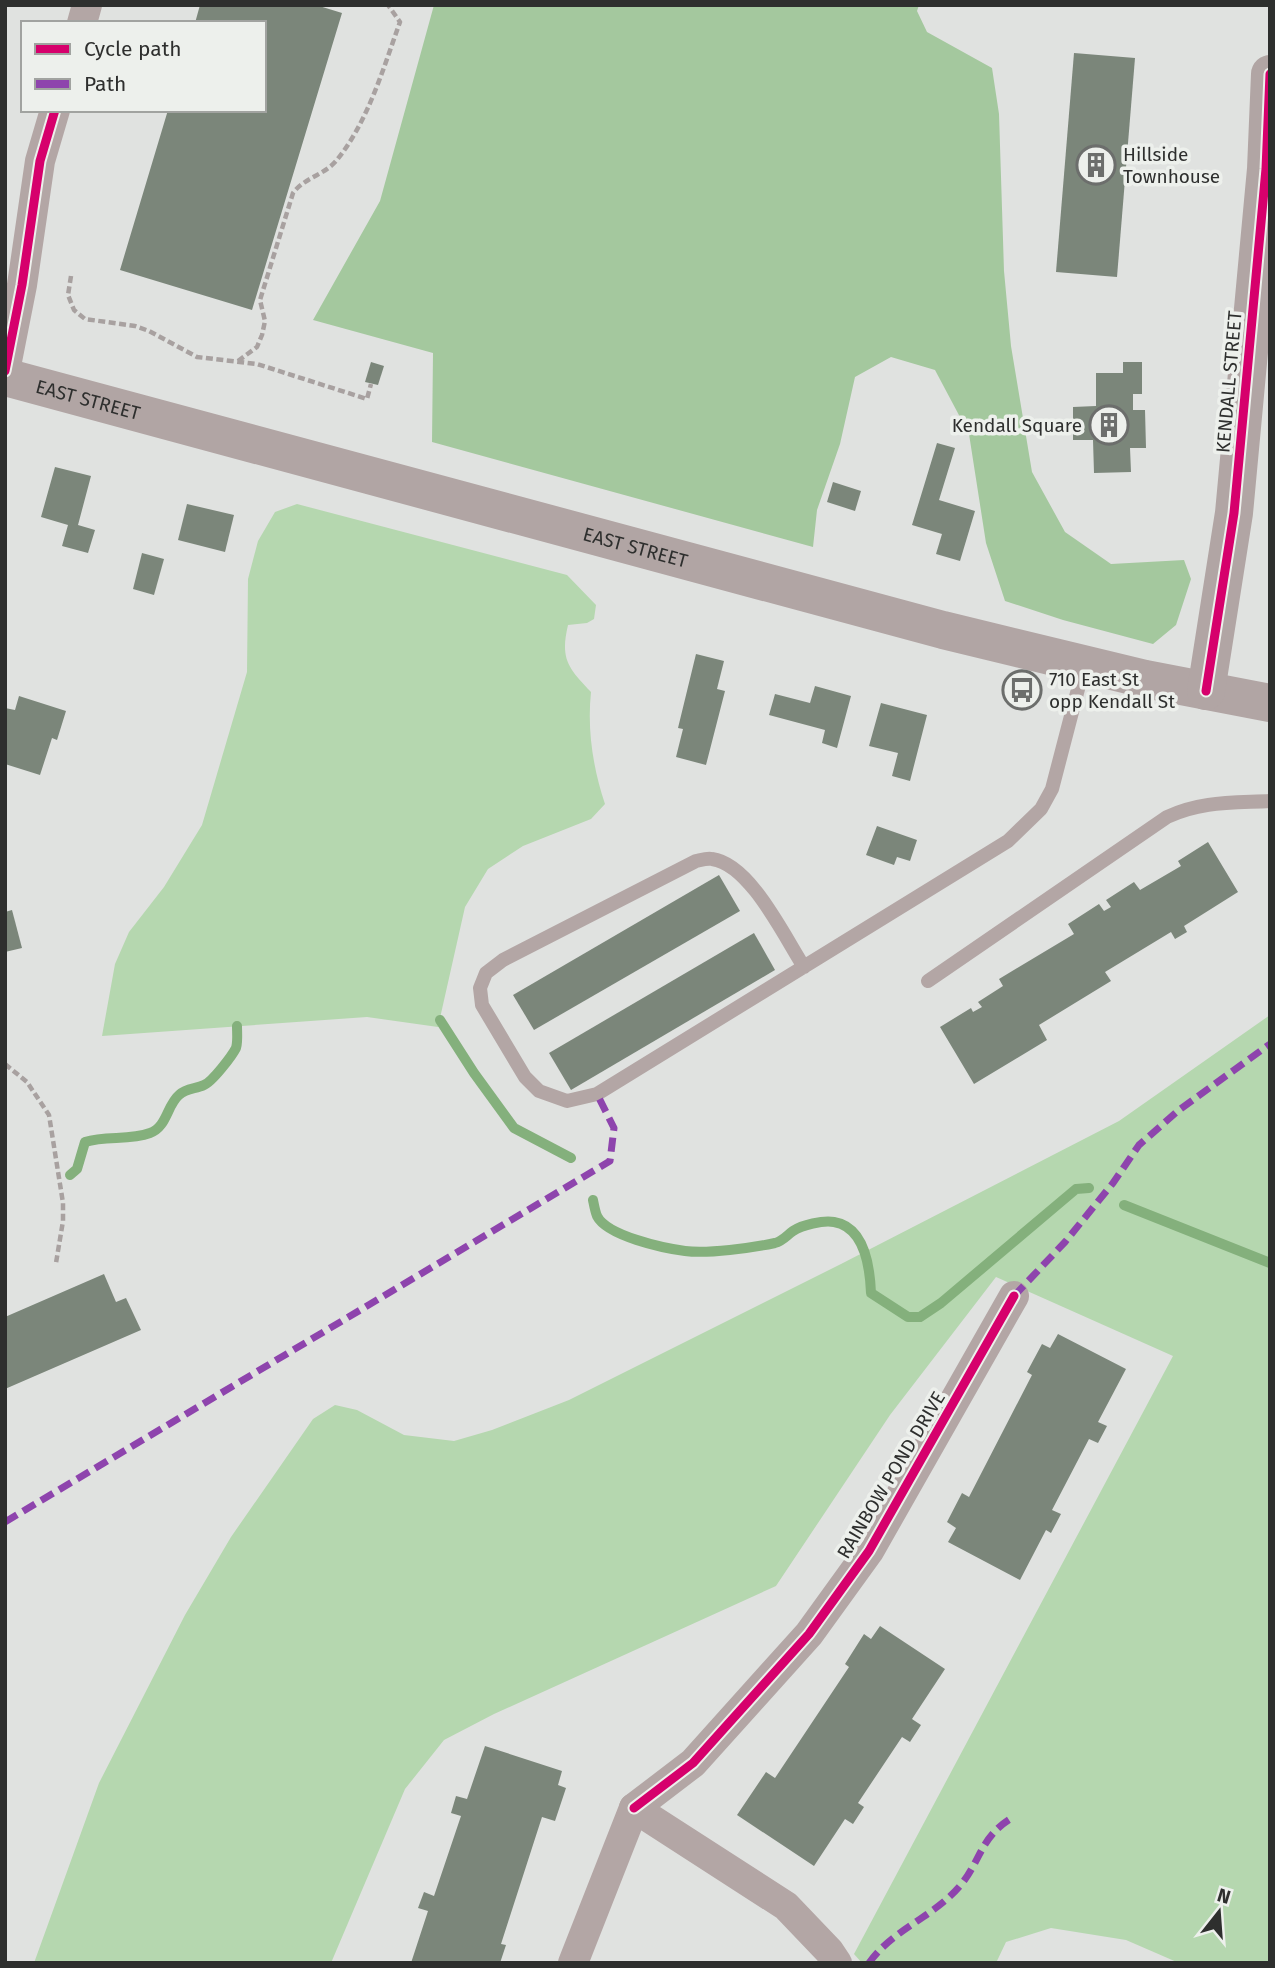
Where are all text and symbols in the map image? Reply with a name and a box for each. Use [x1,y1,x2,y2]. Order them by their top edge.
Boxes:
legend [21,21,266,112]
text: Cycle path [84,36,182,62]
text: Path [84,71,126,97]
place label: Hillside Townhouse [1123,143,1220,188]
building icon: Hillside Townhouse [1075,144,1117,186]
street label: KENDALL STREET [1211,310,1247,454]
street label: EAST STREET [33,374,143,425]
building icon: Kendall Square [1088,404,1130,446]
place label: Kendall Square [952,414,1082,437]
street label: EAST STREET [581,522,690,572]
place label: 710 East St opp Kendall St [1049,668,1175,713]
bus stop icon: 710 East St opp Kendall St [1001,669,1043,711]
street label: RAINBOW POND DRIVE [832,1387,950,1563]
north arrow [1184,1877,1254,1947]
text: N [1214,1883,1233,1909]

